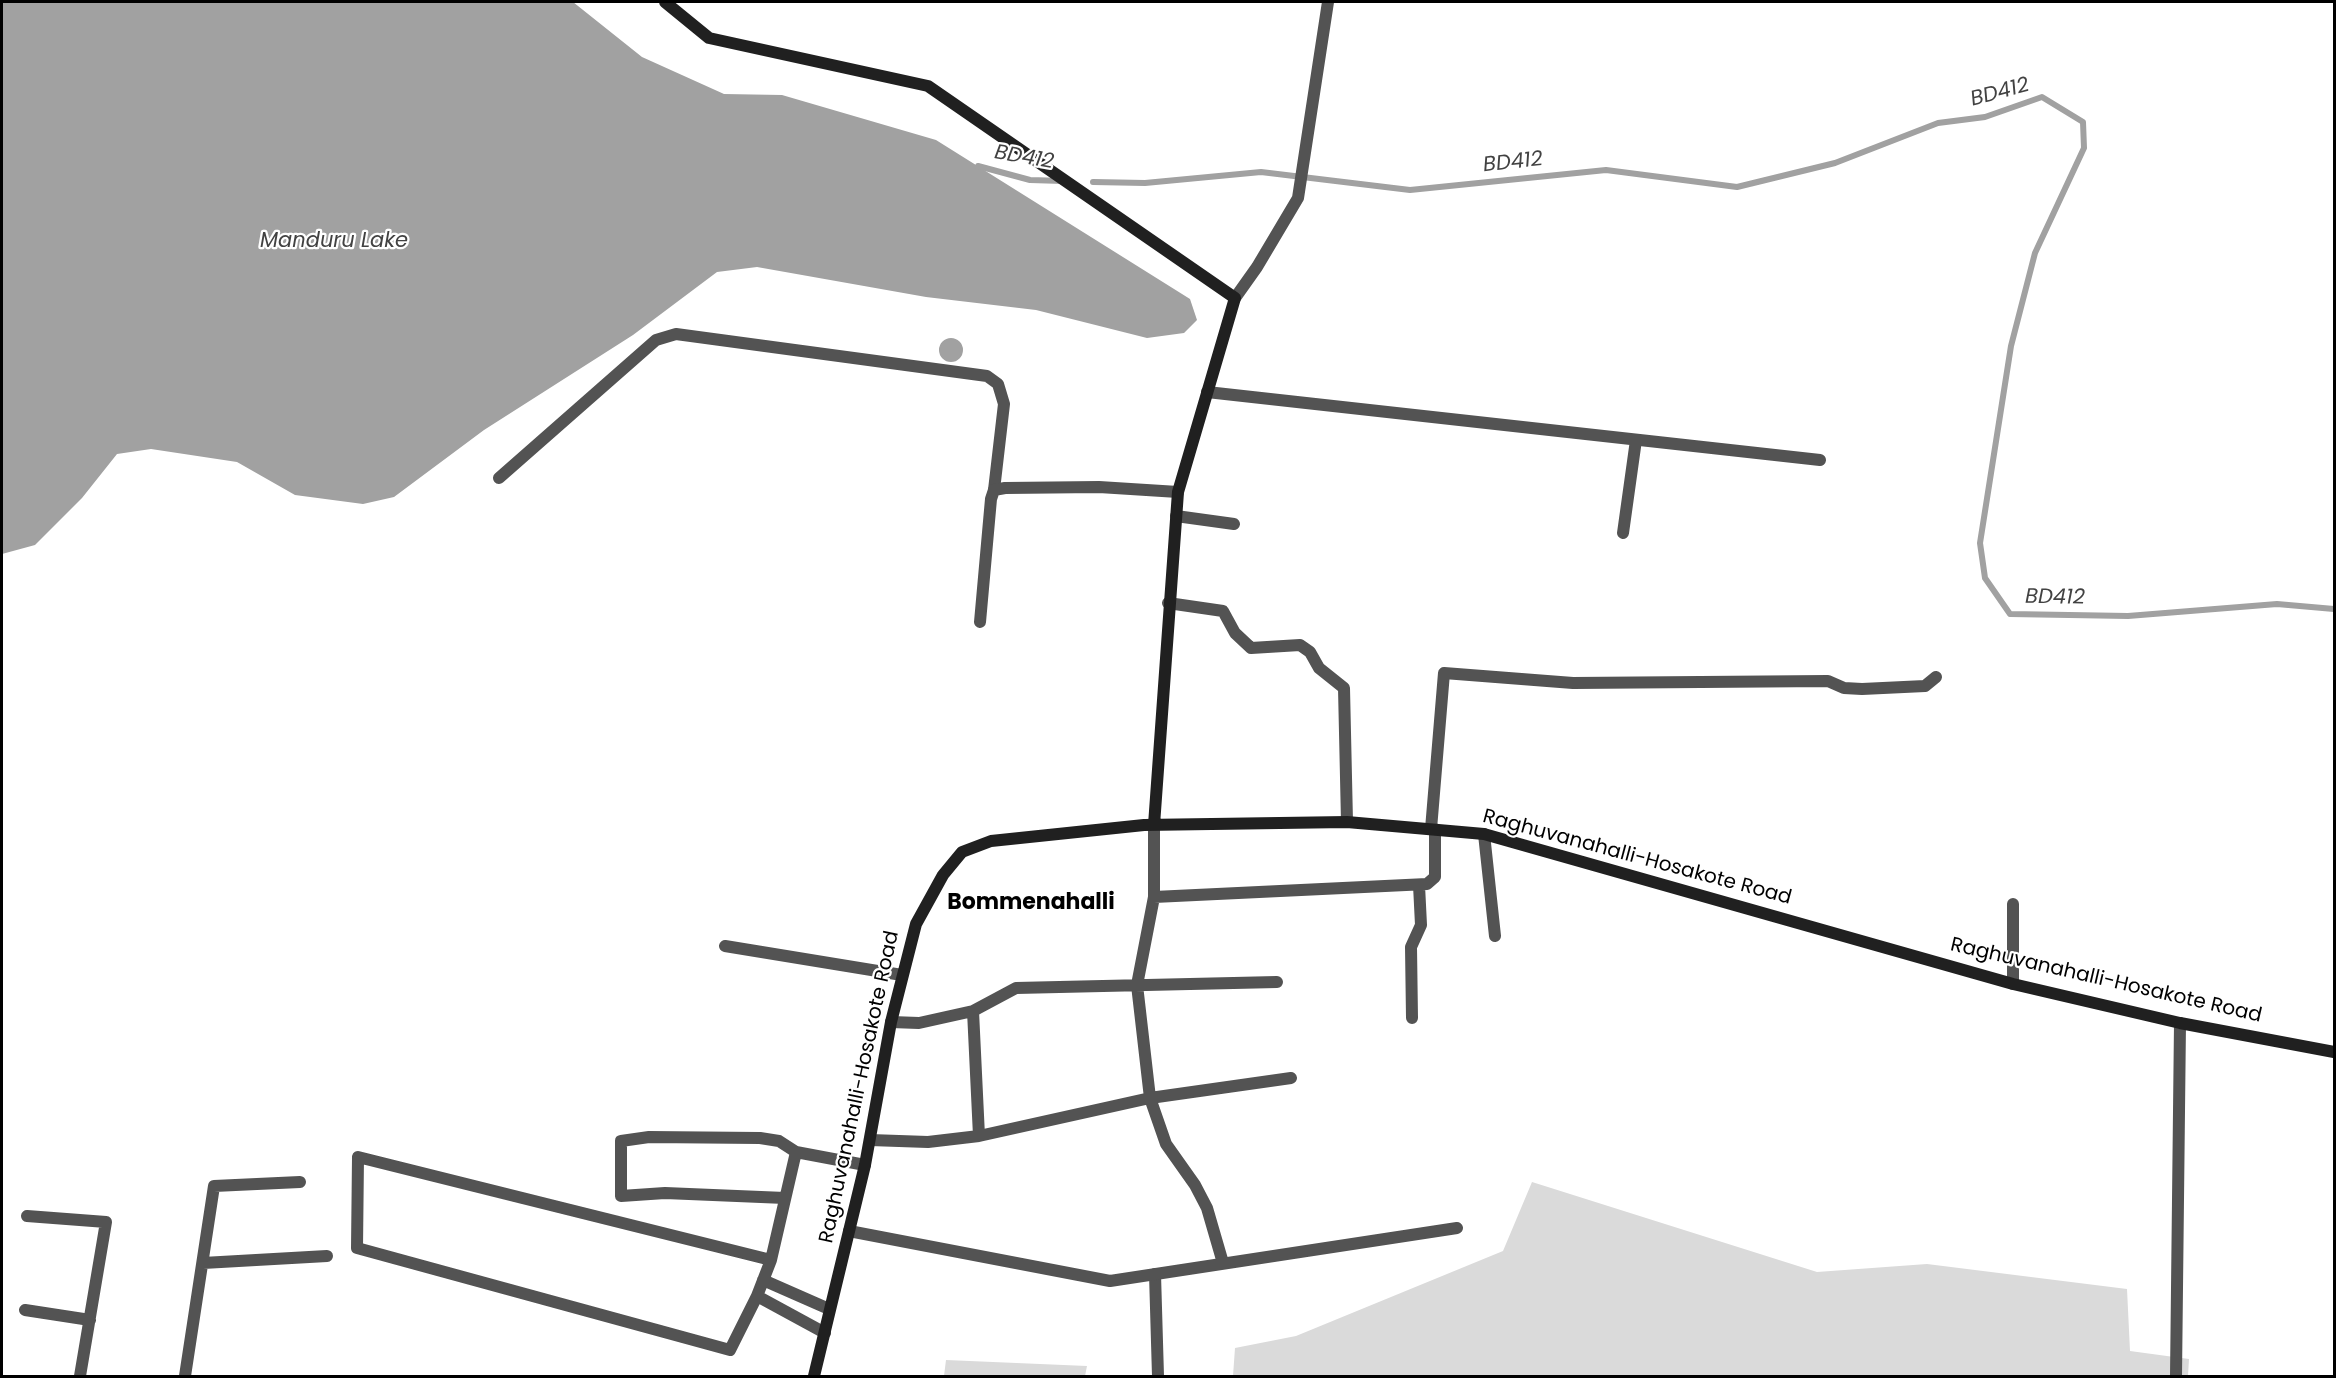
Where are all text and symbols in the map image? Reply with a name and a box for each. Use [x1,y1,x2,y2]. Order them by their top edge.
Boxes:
water label: BD412 [1968,73,2032,113]
water label: BD412 [992,140,1056,176]
water label: BD412 [1482,147,1544,179]
water label: Manduru Lake [260,229,408,255]
water label: BD412 [2025,585,2085,611]
street label: Raghuvanahalli-Hosakote Road [1480,805,1794,911]
district label: Bommenahalli [947,890,1115,916]
street label: Raghuvanahalli-Hosakote Road [815,929,905,1245]
street label: Raghuvanahalli-Hosakote Road [1948,933,2264,1029]

